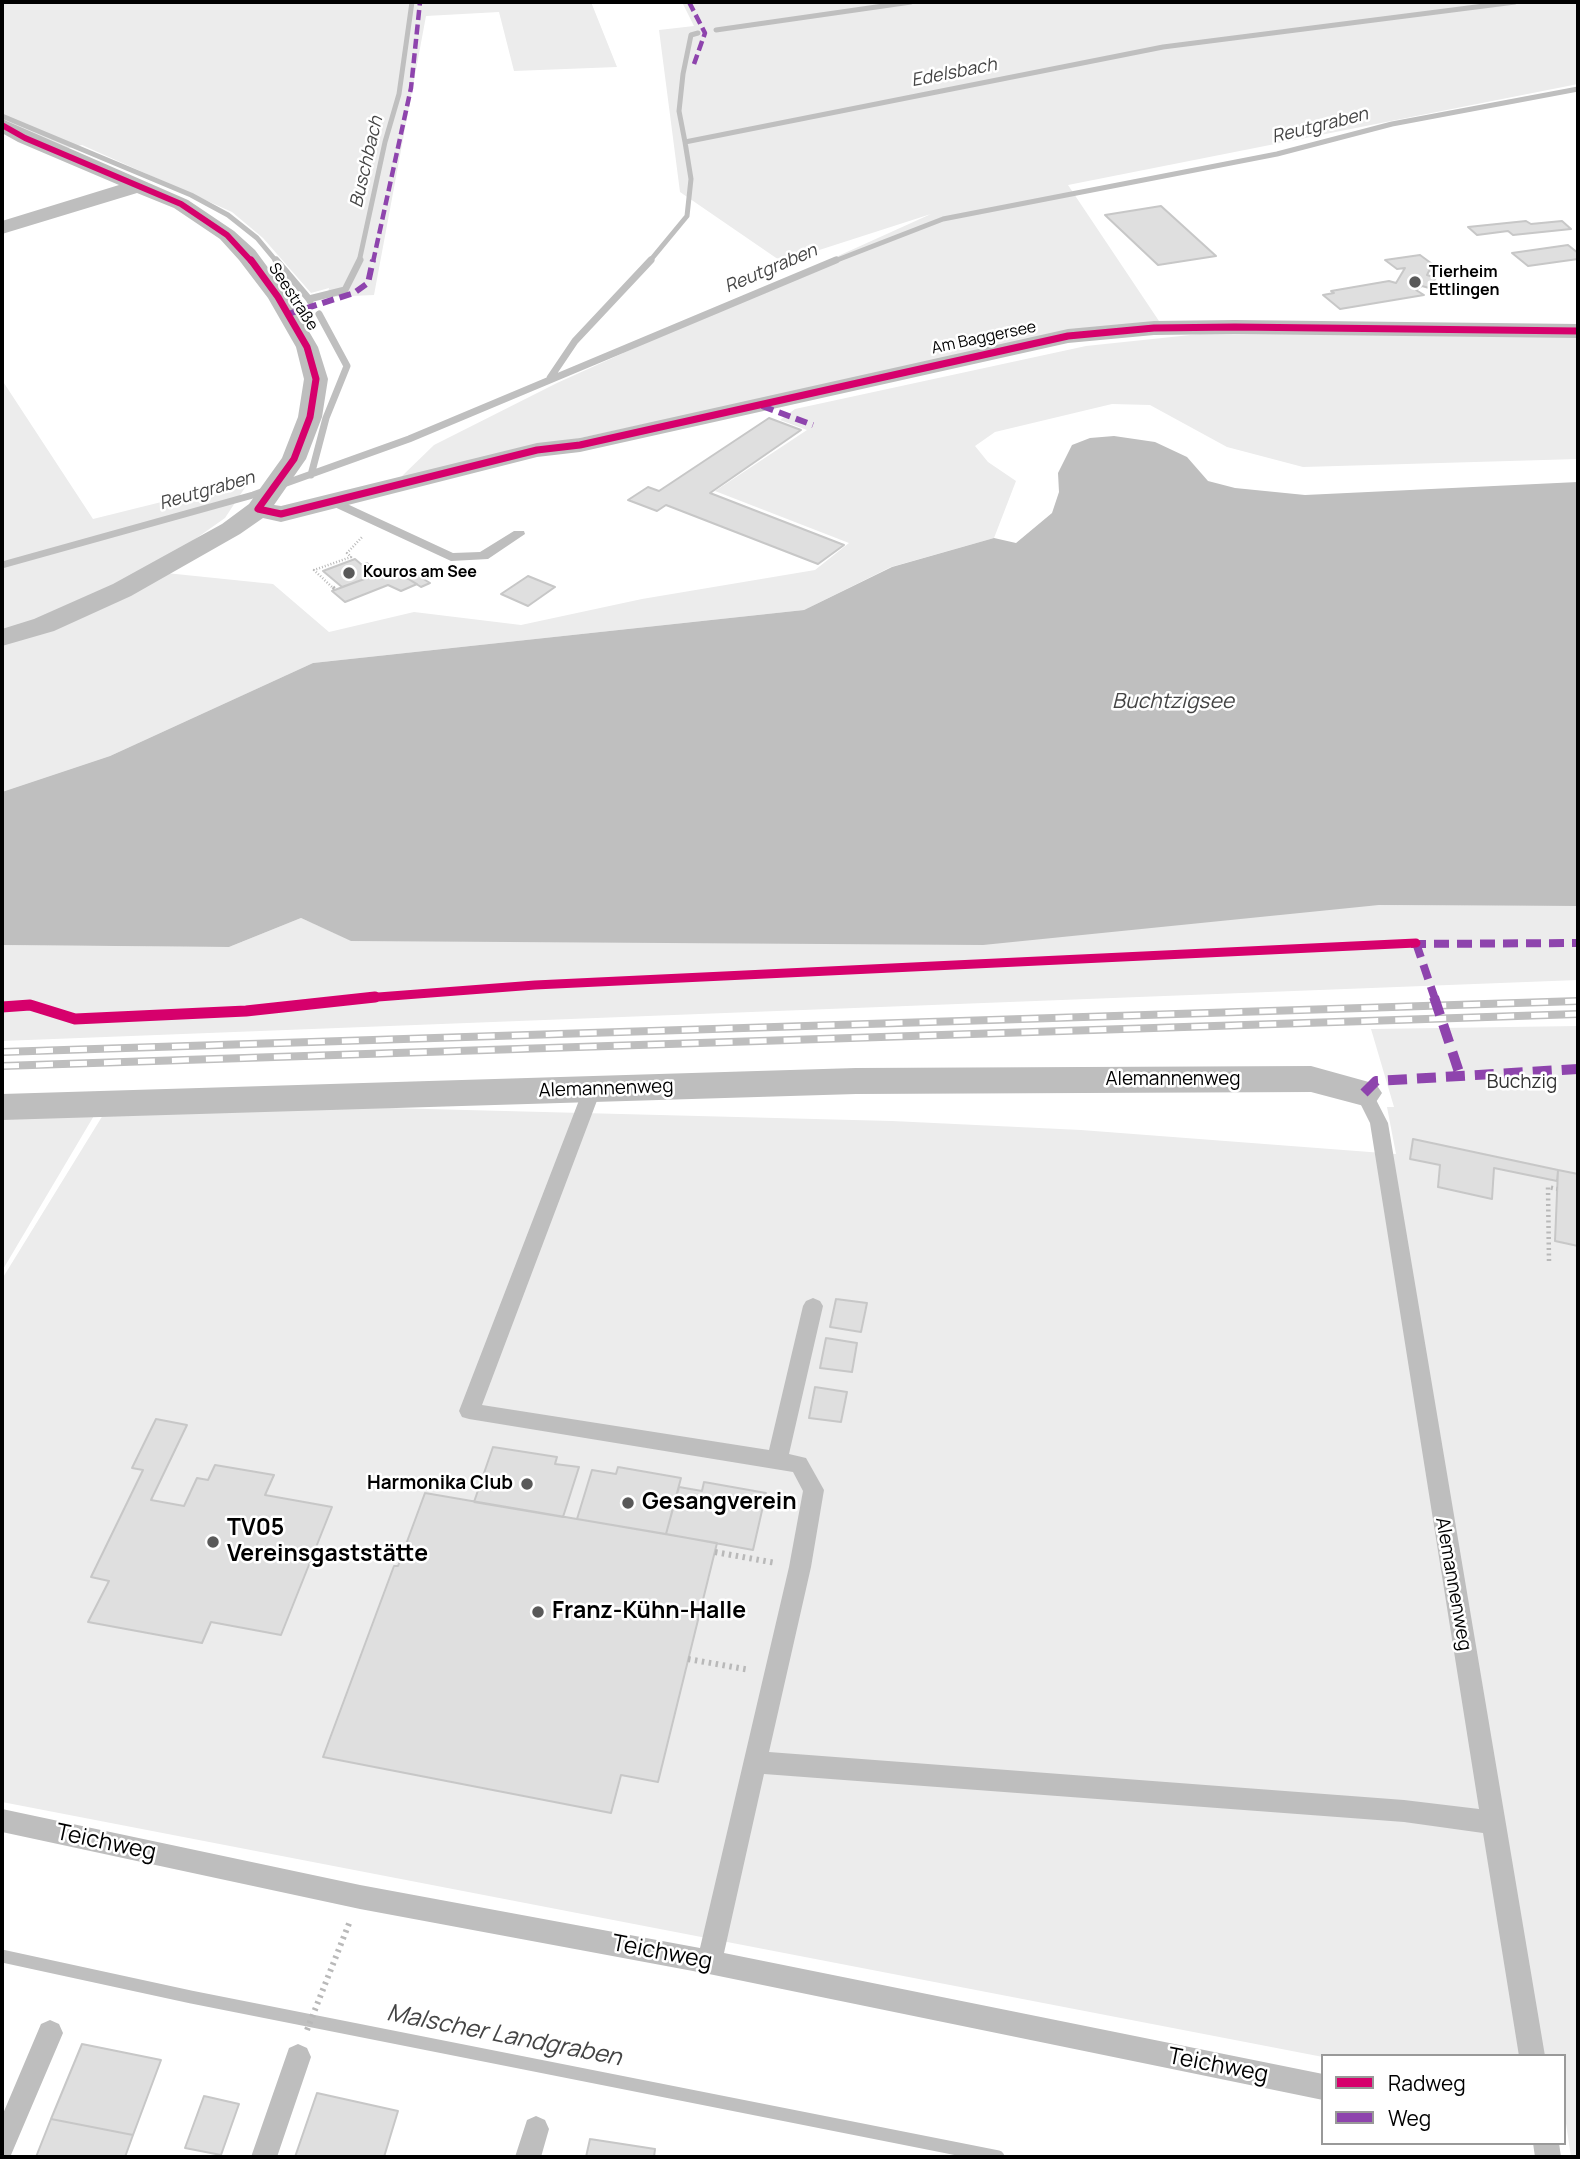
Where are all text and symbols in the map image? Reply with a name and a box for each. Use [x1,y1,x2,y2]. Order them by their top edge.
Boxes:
water label: Edelsbach [910,54,998,92]
water label: Reutgraben [1270,104,1370,148]
water label: Buschbach [346,114,388,210]
water label: Reutgraben [722,240,820,298]
street label: Seestraße [264,260,322,334]
place label: Tierheim Ettlingen [1429,263,1500,301]
marker: Tierheim Ettlingen [1407,274,1423,290]
street label: Am Baggersee [930,318,1038,358]
water label: Reutgraben [157,467,257,515]
place label: Kouros am See [363,563,477,583]
marker: Kouros am See [341,565,357,581]
water label: Buchtzigsee [1112,689,1234,715]
street label: Alemannenweg [1105,1069,1241,1091]
park label: Buchzig [1487,1072,1557,1094]
street label: Alemannenweg [538,1075,674,1103]
place label: Harmonika Club [367,1473,513,1495]
marker: Harmonika Club [519,1476,535,1492]
place label: Gesangverein [642,1489,797,1517]
marker: Gesangverein [620,1495,636,1511]
place label: TV05 Vereinsgaststätte [227,1515,428,1569]
street label: Alemannenweg [1430,1515,1476,1653]
marker: TV05 Vereinsgaststätte [205,1534,221,1550]
place label: Franz-Kühn-Halle [552,1598,746,1626]
marker: Franz-Kühn-Halle [530,1604,546,1620]
street label: Teichweg [54,1819,158,1867]
street label: Teichweg [610,1930,714,1976]
water label: Malscher Landgraben [384,1999,624,2073]
street label: Teichweg [1166,2043,1270,2089]
legend [1321,2054,1566,2145]
text: Radweg [1388,2069,1466,2097]
text: Weg [1388,2104,1431,2132]

